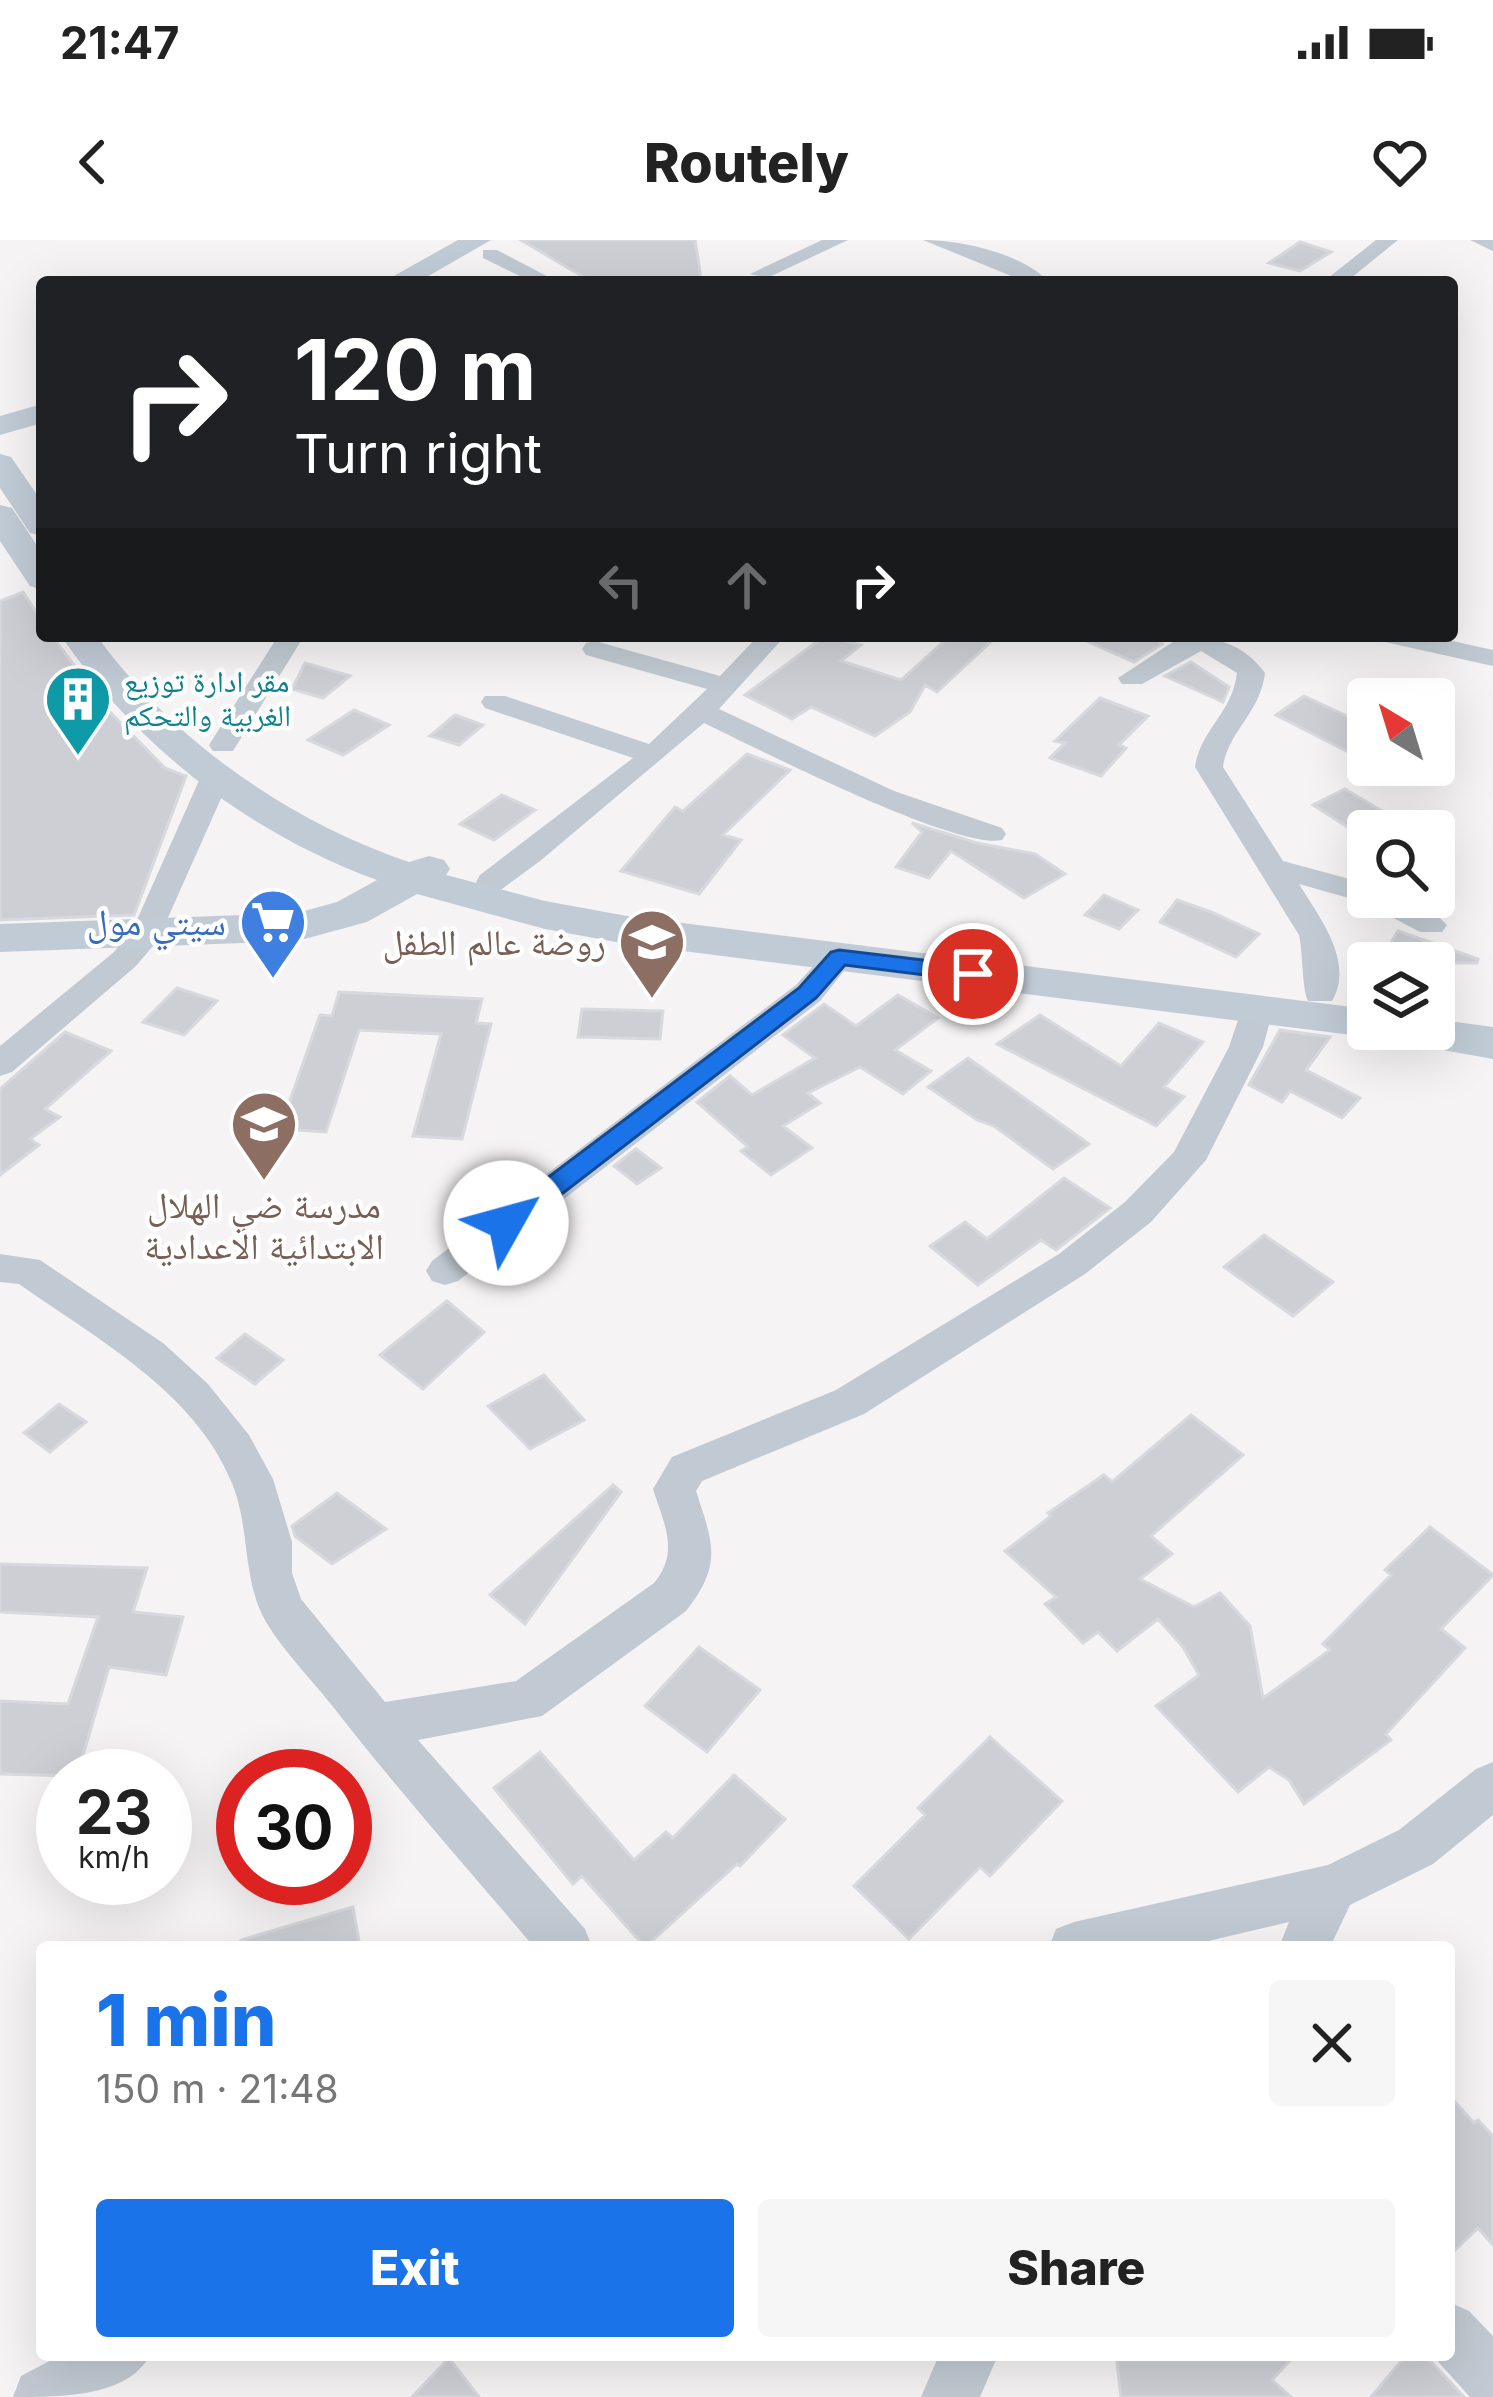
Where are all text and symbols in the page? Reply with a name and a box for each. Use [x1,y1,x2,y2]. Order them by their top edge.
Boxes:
text: 21:47 [60,15,179,70]
icon: back [60,129,126,195]
icon: heart [1367,129,1433,195]
text: Routely [644,130,849,195]
text: 120 m [294,319,536,420]
icon: right [96,324,252,480]
text: Turn right [294,421,542,486]
icon: left [588,552,654,618]
icon: ahead [714,552,780,618]
icon: right [840,552,906,618]
place label: مقر ادارة توزيع الغربية والتحكم [124,663,291,736]
building icon: مقر ادارة توزيع الغربية والتحكم [43,664,113,758]
north arrow [1347,678,1455,786]
map controls [1347,678,1455,1050]
button: search [1347,810,1455,918]
supermarket icon: سيتي مول [238,887,308,981]
place label: سيتي مول [87,900,226,951]
school or university icon: روضة عالم الطفل [617,907,687,1001]
place label: روضة عالم الطفل [382,920,606,966]
pin [922,923,1024,1025]
icon: arrive [940,941,1006,1007]
button: layers [1347,942,1455,1050]
school or university icon: مدرسة ضي الهلال الابتدائية الاعدادية [229,1089,299,1183]
position arrow [443,1160,569,1286]
place label: مدرسة ضي الهلال الابتدائية الاعدادية [144,1183,384,1268]
speed limit sign: 30 [216,1749,372,1905]
text: 23 [76,1776,152,1848]
text: km/h [78,1839,150,1875]
text: 1 min [96,1976,276,2063]
button: close [1269,1980,1395,2106]
text: 150 m · 21:48 [96,2065,339,2112]
button: Exit [96,2199,734,2337]
button: Share [758,2199,1395,2337]

